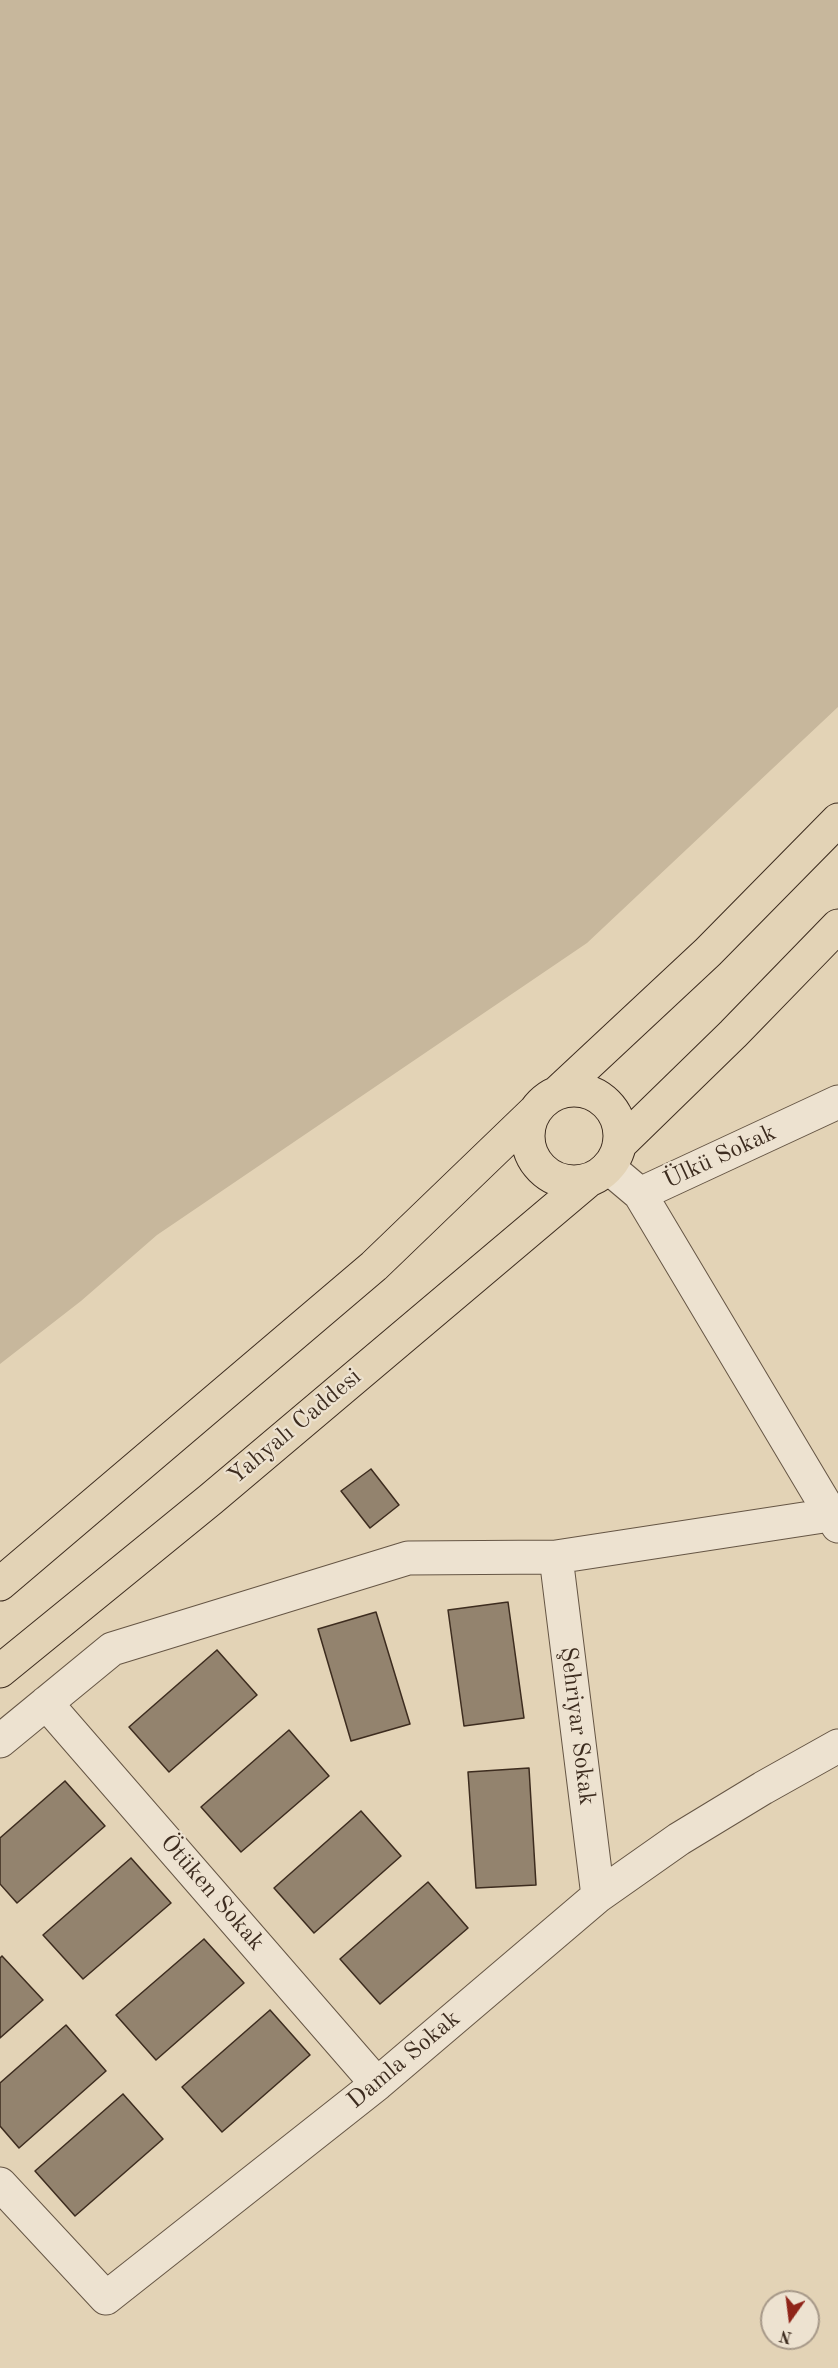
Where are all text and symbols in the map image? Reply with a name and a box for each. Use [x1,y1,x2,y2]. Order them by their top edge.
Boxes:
street label: Ülkü Sokak [659,1118,781,1196]
street label: Yahyalı Caddesi [222,1363,368,1491]
street label: Şehriyar Sokak [553,1645,601,1807]
street label: Ötüken Sokak [154,1829,270,1957]
street label: Damla Sokak [342,2005,466,2115]
north arrow [760,2290,820,2350]
text: N [778,2326,794,2345]

